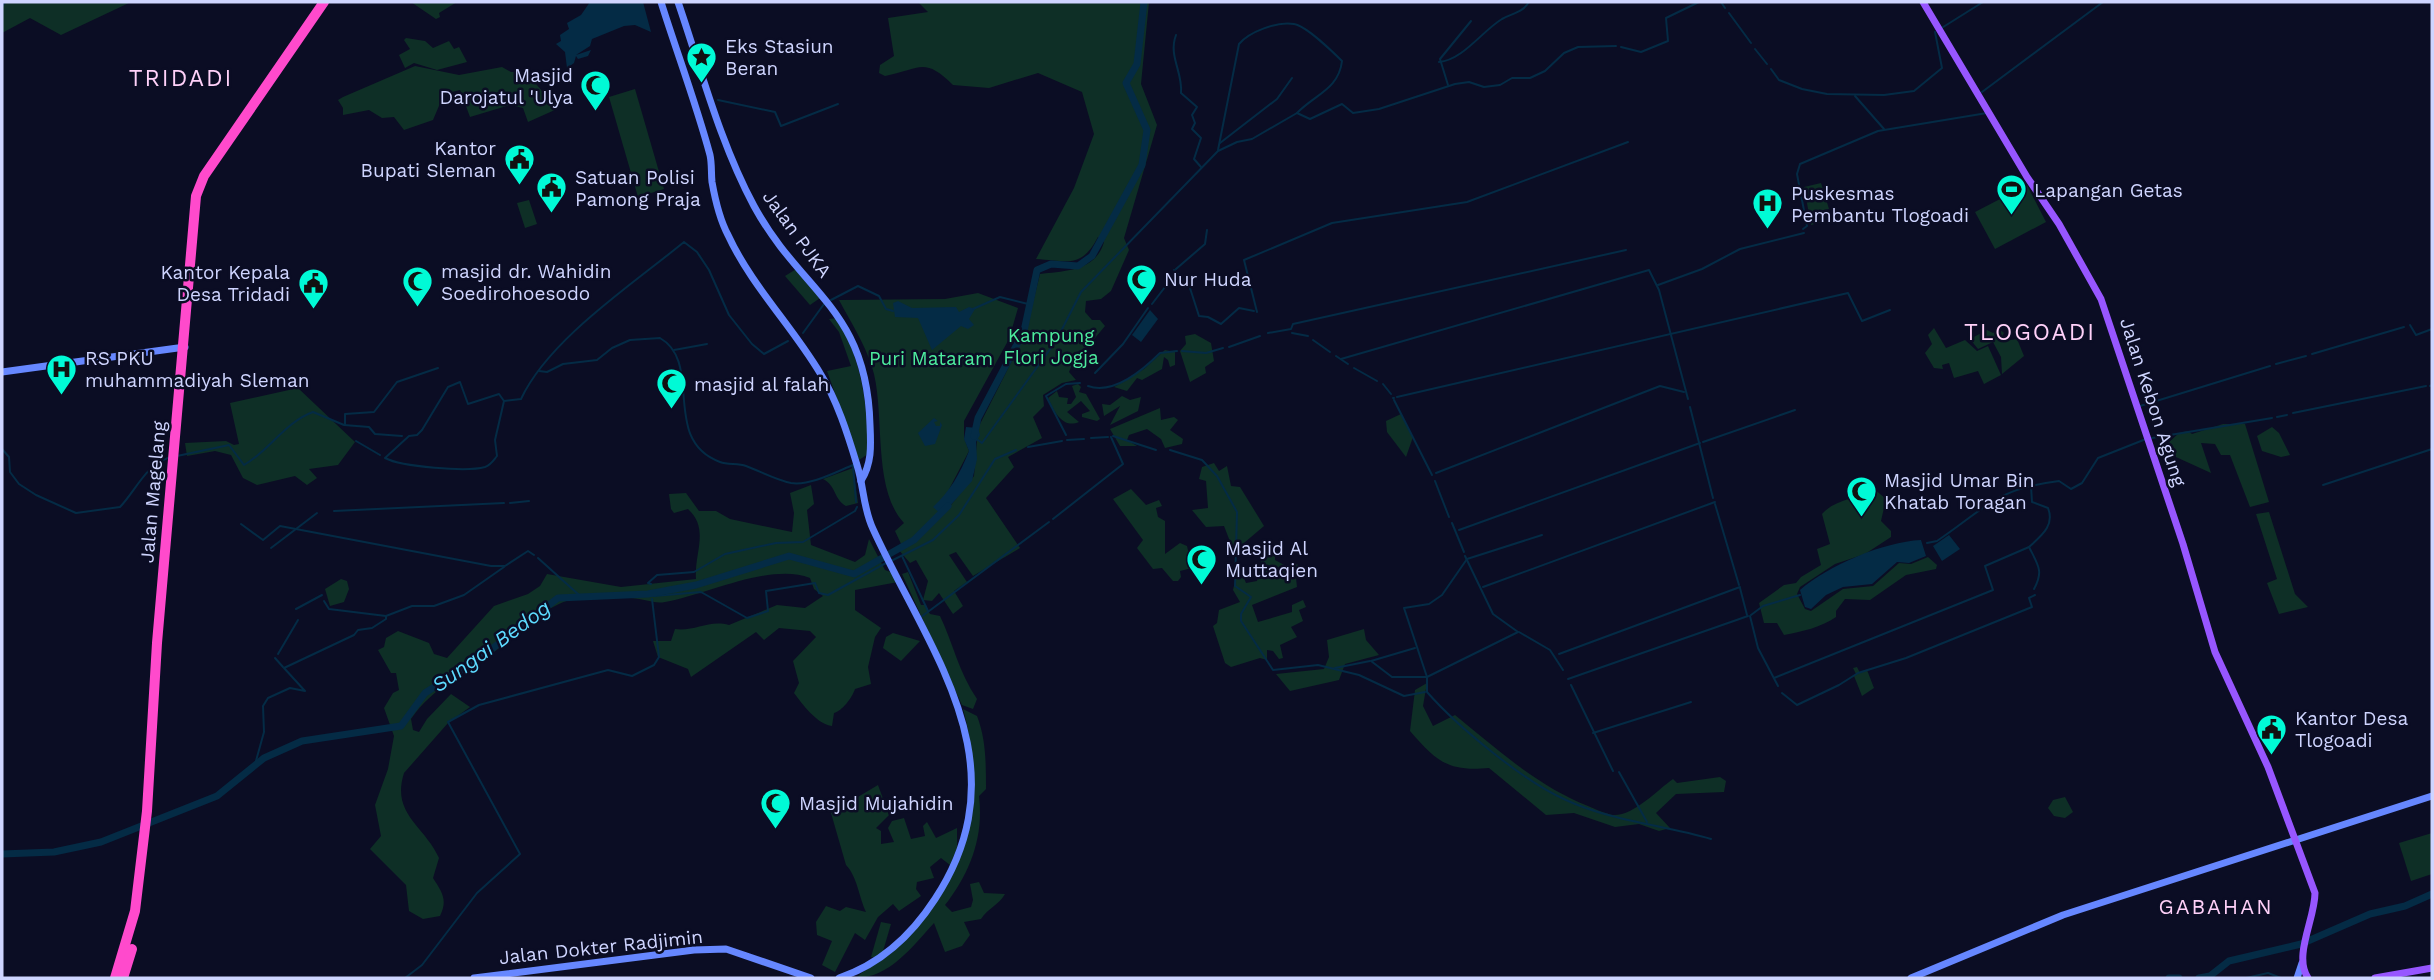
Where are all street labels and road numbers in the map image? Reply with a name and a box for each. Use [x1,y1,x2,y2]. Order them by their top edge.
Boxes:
street label: Jalan PJKA [758,186,837,282]
street label: Jalan Kebon Agung [2115,315,2191,490]
street label: Jalan Magelang [135,419,171,564]
street label: Jalan Dokter Radjimin [498,925,704,969]

